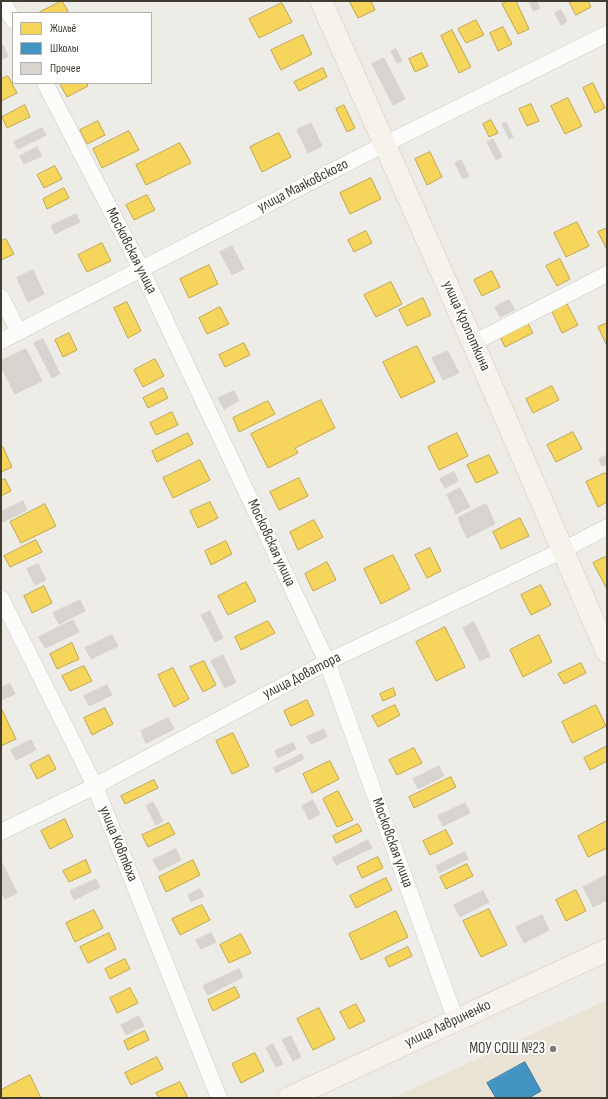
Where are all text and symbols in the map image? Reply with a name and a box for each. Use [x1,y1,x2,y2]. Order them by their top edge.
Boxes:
legend [12,12,152,84]
text: Жильё [50,21,76,36]
text: Школы [50,41,79,56]
text: Прочее [50,61,81,76]
street label: улица Маяковского [255,155,351,217]
street label: Московская улица [102,205,160,297]
street label: улица Кропоткина [438,278,494,374]
street label: Московская улица [243,497,299,589]
street label: улица Доватора [260,649,344,703]
street label: Московская улица [367,796,417,890]
street label: улица Ковтюха [95,804,141,884]
street label: улица Лавриненко [402,996,494,1052]
place label: МОУ СОШ №23 [469,1040,545,1058]
marker: МОУ СОШ №23 [548,1044,558,1054]

